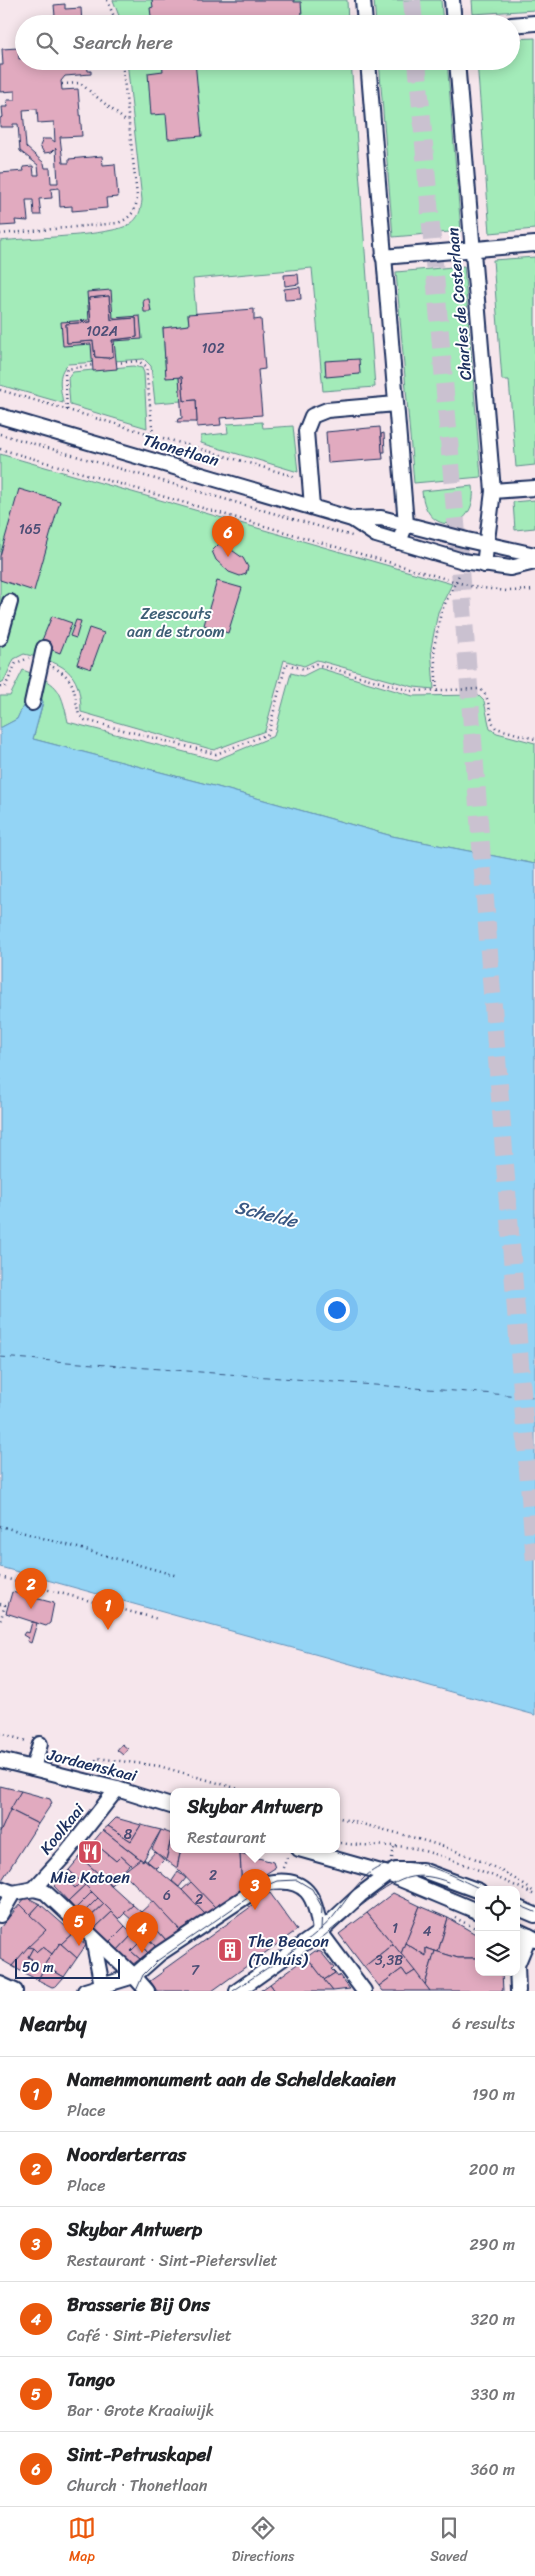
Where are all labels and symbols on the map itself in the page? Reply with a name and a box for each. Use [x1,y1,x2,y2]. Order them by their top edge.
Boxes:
street label: Charles de Costerlaan [438,226,480,382]
house number: 102A [86,319,118,344]
house number: 102 [202,336,224,361]
street label: Thonetlaan [140,425,223,475]
pin: 6 [212,516,244,557]
house number: 165 [19,517,42,542]
park label: Zeescouts aan de stroom [127,599,225,646]
water label: Schelde [232,1191,302,1238]
your location [324,1297,350,1323]
pin: 2 [15,1568,47,1609]
pin: 1 [92,1589,124,1630]
street label: Jordaenskaai [43,1740,140,1790]
street label: Koolkaai [32,1796,92,1861]
house number: 8 [124,1822,133,1847]
restaurant icon: Mie Katoen [77,1839,103,1865]
place label: Mie Katoen [50,1863,130,1892]
house number: 2 [209,1863,217,1888]
pin: 3 [239,1869,271,1910]
house number: 6 [163,1883,171,1908]
house number: 2 [195,1887,203,1912]
pin: 5 [63,1905,95,1946]
pin: 4 [126,1912,158,1953]
house number: 1 [392,1916,398,1941]
house number: 4 [423,1919,432,1944]
place label: The Beacon (Tolhuis) [248,1927,329,1974]
building icon: The Beacon (Tolhuis) [217,1937,243,1963]
house number: 3,3B [375,1948,403,1973]
scale bar [15,1956,120,1979]
house number: 7 [191,1958,200,1983]

